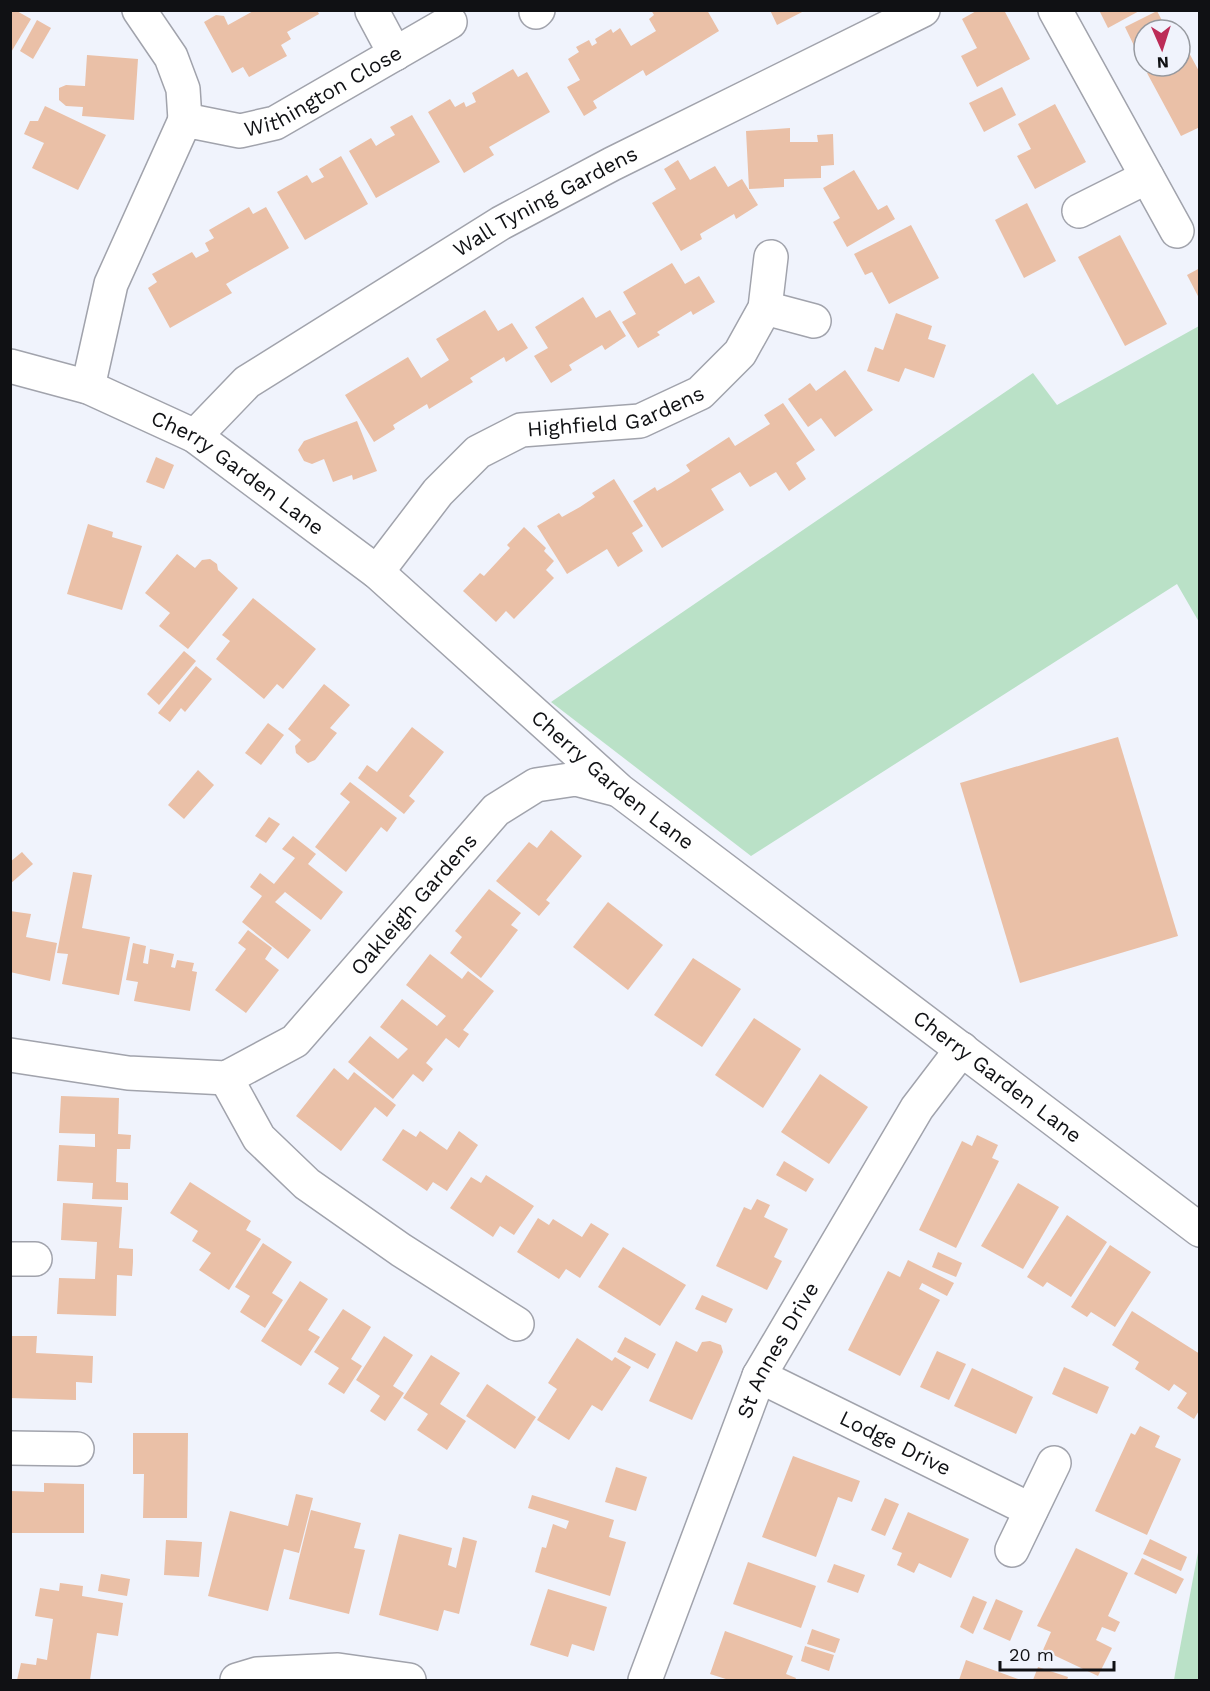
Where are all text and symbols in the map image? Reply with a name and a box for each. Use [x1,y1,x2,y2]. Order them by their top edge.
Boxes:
north arrow [1132,18,1192,78]
street label: Withington Close [242,40,406,142]
text: N [1156,53,1169,72]
street label: Wall Tyning Gardens [448,140,641,262]
street label: Highfield Gardens [526,380,708,441]
street label: Cherry Garden Lane [148,405,329,540]
street label: Cherry Garden Lane [526,704,699,855]
street label: Oakleigh Gardens [345,828,482,980]
street label: Cherry Garden Lane [909,1004,1087,1148]
street label: St Annes Drive [731,1277,824,1422]
street label: Lodge Drive [836,1405,955,1481]
scale bar [1000,1634,1114,1672]
text: 20 m [1009,1644,1054,1665]

